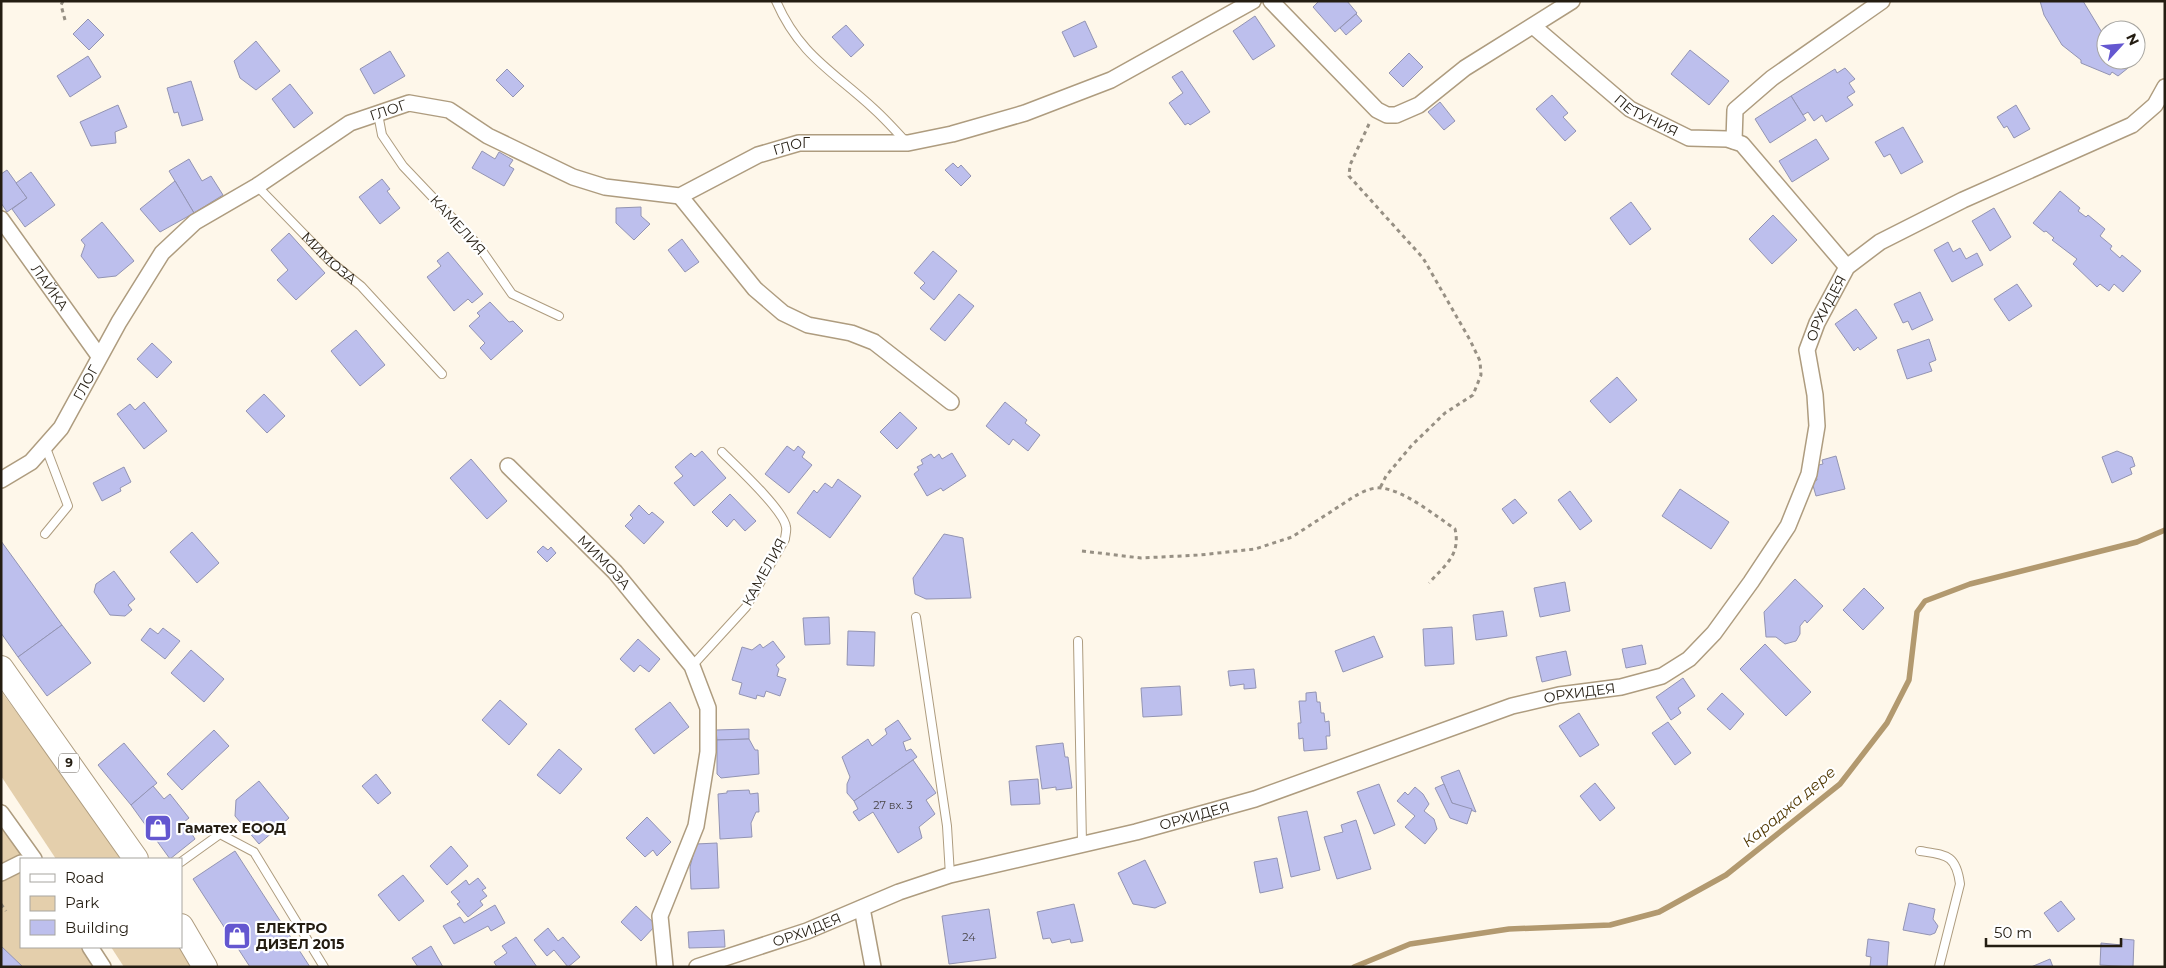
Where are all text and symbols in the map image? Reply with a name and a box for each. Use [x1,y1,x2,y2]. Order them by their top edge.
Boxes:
north arrow [2096,20,2146,70]
text: N [2122,30,2143,48]
street label: ПЕТУНИЯ [1610,90,1681,140]
street label: ГЛОГ [367,96,409,125]
street label: ГЛОГ [771,133,810,159]
street label: КАМЕЛИЯ [426,191,490,259]
street label: МИМОЗА [298,228,361,288]
street label: ЛАЙКА [27,261,73,314]
street label: ОРХИДЕЯ [1802,272,1850,344]
street label: ГЛОГ [69,362,103,404]
street label: МИМОЗА [574,531,635,594]
street label: КАМЕЛИЯ [738,535,790,609]
street label: ОРХИДЕЯ [1542,679,1616,707]
road number: 9 [59,754,79,772]
water label: Караджа дере [1738,762,1839,851]
street label: ОРХИДЕЯ [1157,797,1232,834]
house number: 27 вх. 3 [873,798,913,812]
shop icon: Гаматех ЕООД [143,813,173,843]
place label: Гаматех ЕООД [177,819,286,837]
legend [20,858,182,948]
text: Road [65,868,104,887]
text: Park [65,893,99,912]
street label: ОРХИДЕЯ [770,909,844,951]
scale bar [1986,916,2121,948]
text: Building [65,918,129,937]
place label: ЕЛЕKТРО ДИЗЕЛ 2015 [256,919,344,953]
shop icon: ЕЛЕKТРО ДИЗЕЛ 2015 [222,921,252,951]
text: 50 m [1994,923,2032,942]
house number: 24 [962,930,976,944]

